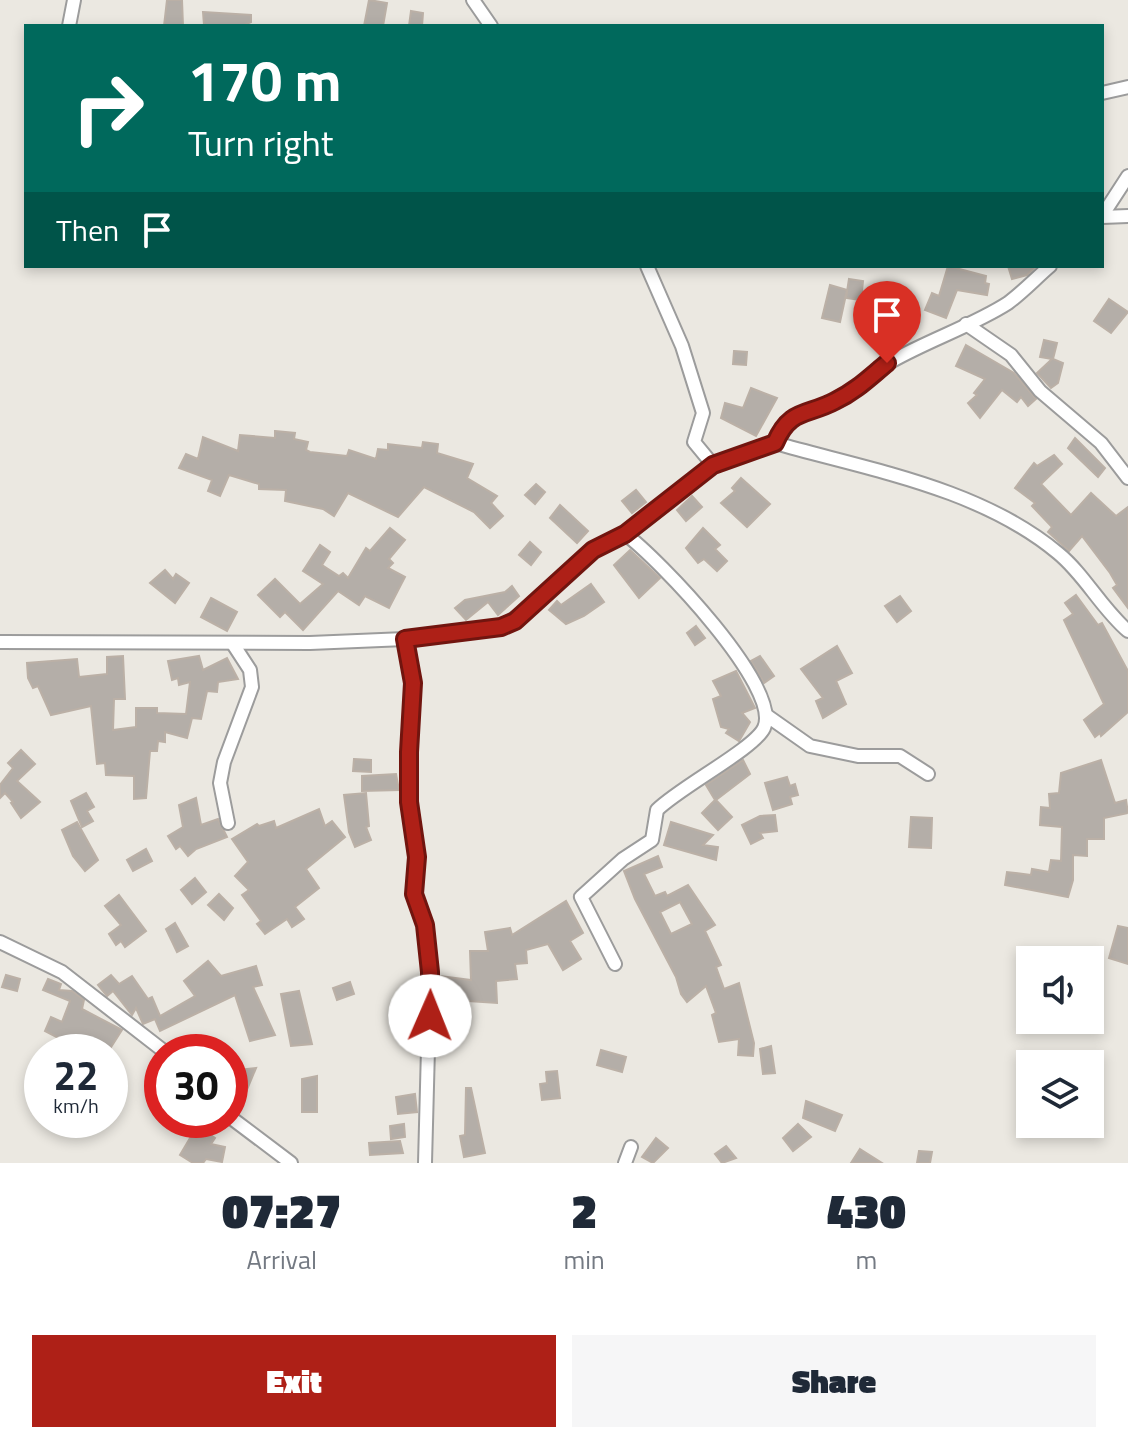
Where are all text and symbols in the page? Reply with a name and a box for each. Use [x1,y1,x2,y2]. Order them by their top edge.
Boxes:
text: 170 m [188,38,341,123]
icon: right [56,56,160,160]
text: Turn right [188,115,333,170]
text: Then [56,207,119,253]
icon: arrive [135,208,179,252]
pin [853,281,921,363]
icon: arrive [865,293,909,337]
map controls [1016,946,1104,1138]
button: sound [1016,946,1104,1034]
position arrow [388,974,472,1058]
speed limit sign: 30 [144,1034,248,1138]
text: 22 [54,1045,98,1106]
button: layers [1016,1050,1104,1138]
text: km/h [53,1090,99,1121]
text: 07:27 [222,1174,341,1247]
text: 2 [571,1174,597,1247]
text: 430 [827,1174,906,1247]
text: Arrival [246,1240,317,1279]
text: min [563,1240,605,1279]
text: m [856,1240,877,1279]
button: Exit [32,1335,556,1427]
button: Share [572,1335,1096,1427]

